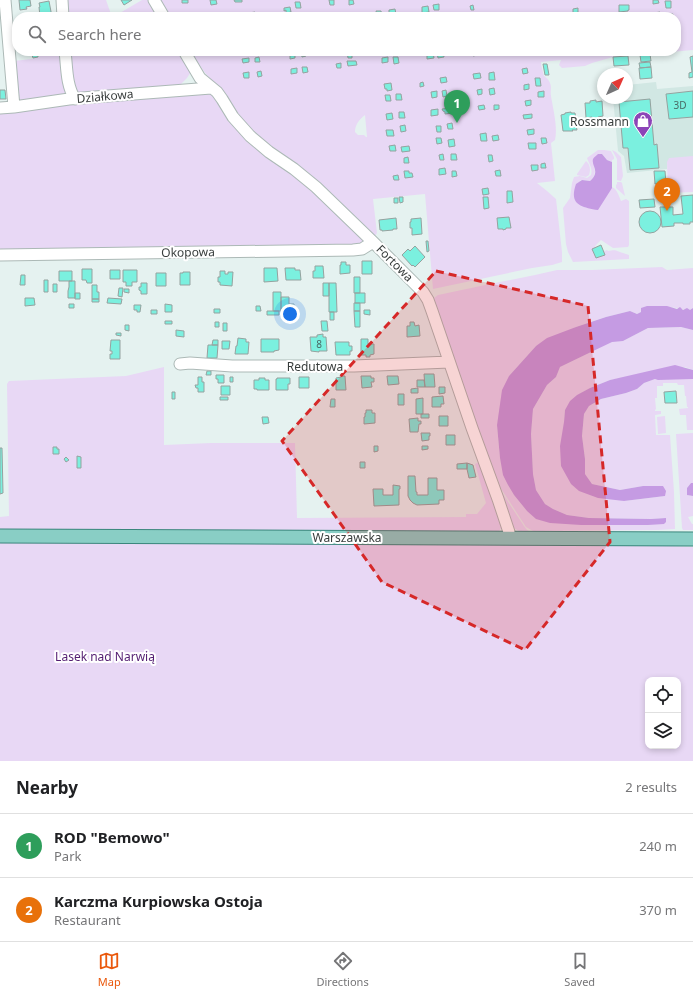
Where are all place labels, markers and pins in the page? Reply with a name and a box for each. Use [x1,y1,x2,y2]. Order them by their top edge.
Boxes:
pin: 1 [444,90,470,123]
shop icon: Rossmann [632,110,654,138]
place label: Rossmann [570,113,629,130]
pin: 2 [654,178,680,211]

